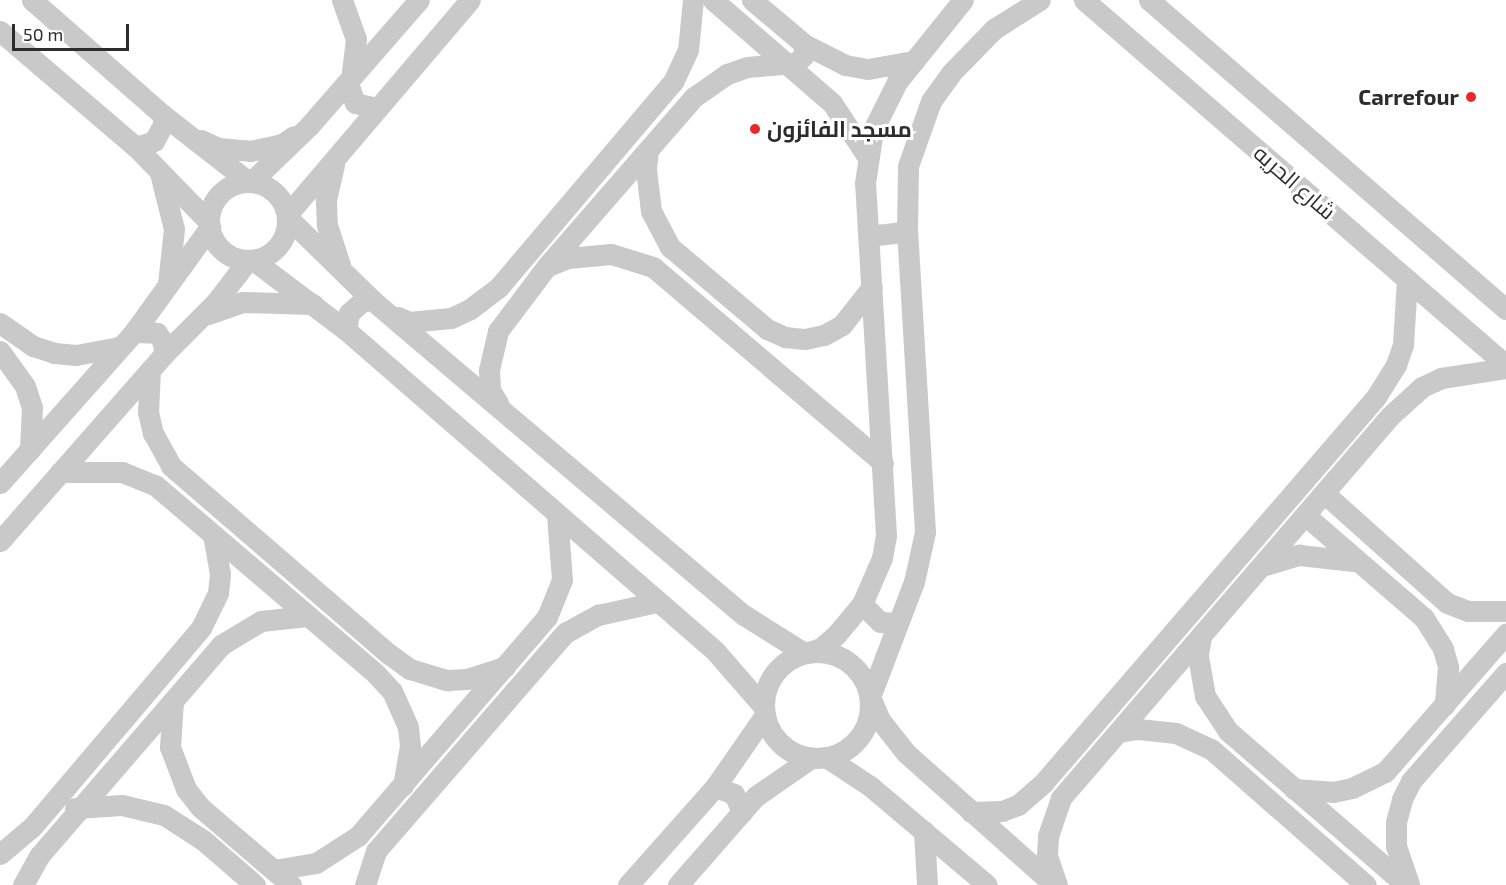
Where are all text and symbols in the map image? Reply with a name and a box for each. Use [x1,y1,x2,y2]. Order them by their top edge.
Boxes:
scale bar [15,12,132,50]
text: 50 m [23,23,63,45]
place label: Carrefour [1358,84,1459,110]
marker: Carrefour [1464,90,1478,104]
place label: مسجد الفائزون [767,116,912,142]
marker: مسجد الفائزون [748,122,762,136]
street label: شارع الحريه [1249,139,1341,225]

